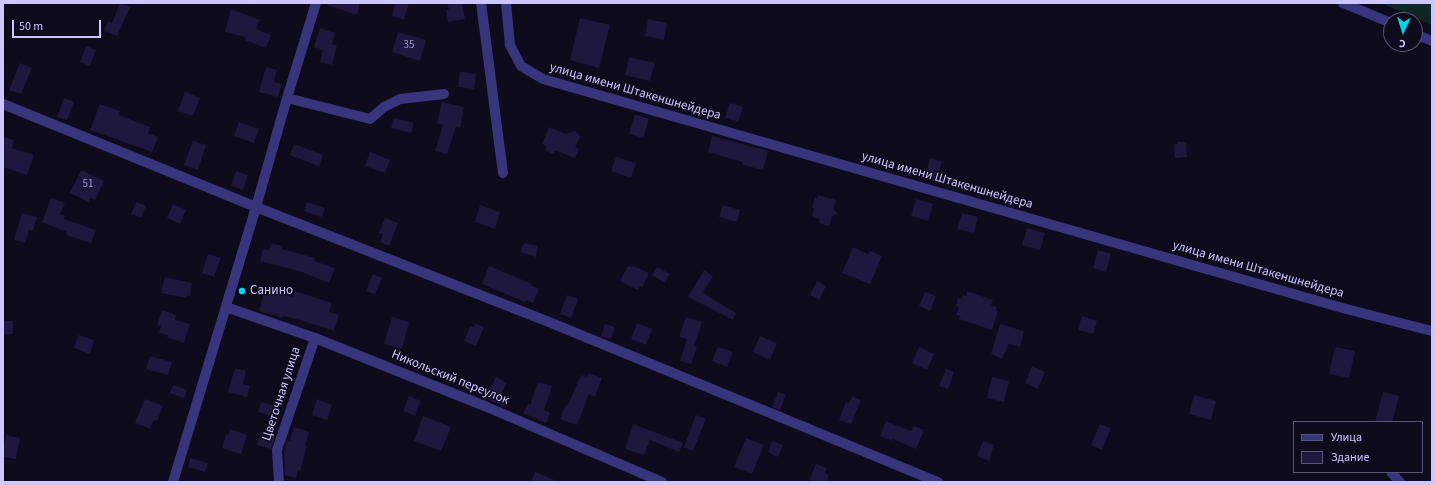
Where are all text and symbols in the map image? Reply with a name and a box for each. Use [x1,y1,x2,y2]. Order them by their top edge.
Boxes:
scale bar [14,12,103,38]
north arrow [1383,12,1423,52]
text: 50 m [19,18,43,35]
text: С [1398,36,1406,51]
house number: 35 [404,39,414,53]
street label: улица имени Штакеншнейдера [548,60,722,124]
street label: улица имени Штакеншнейдера [860,149,1034,213]
house number: 51 [83,178,93,192]
street label: улица имени Штакеншнейдера [1171,238,1345,302]
place label: Санино [250,283,293,299]
marker: Санино [237,286,247,296]
street label: Цветочная улица [259,345,305,443]
street label: Никольский переулок [389,347,511,409]
legend [1293,421,1423,473]
text: Улица [1331,429,1362,446]
text: Здание [1331,449,1370,466]

